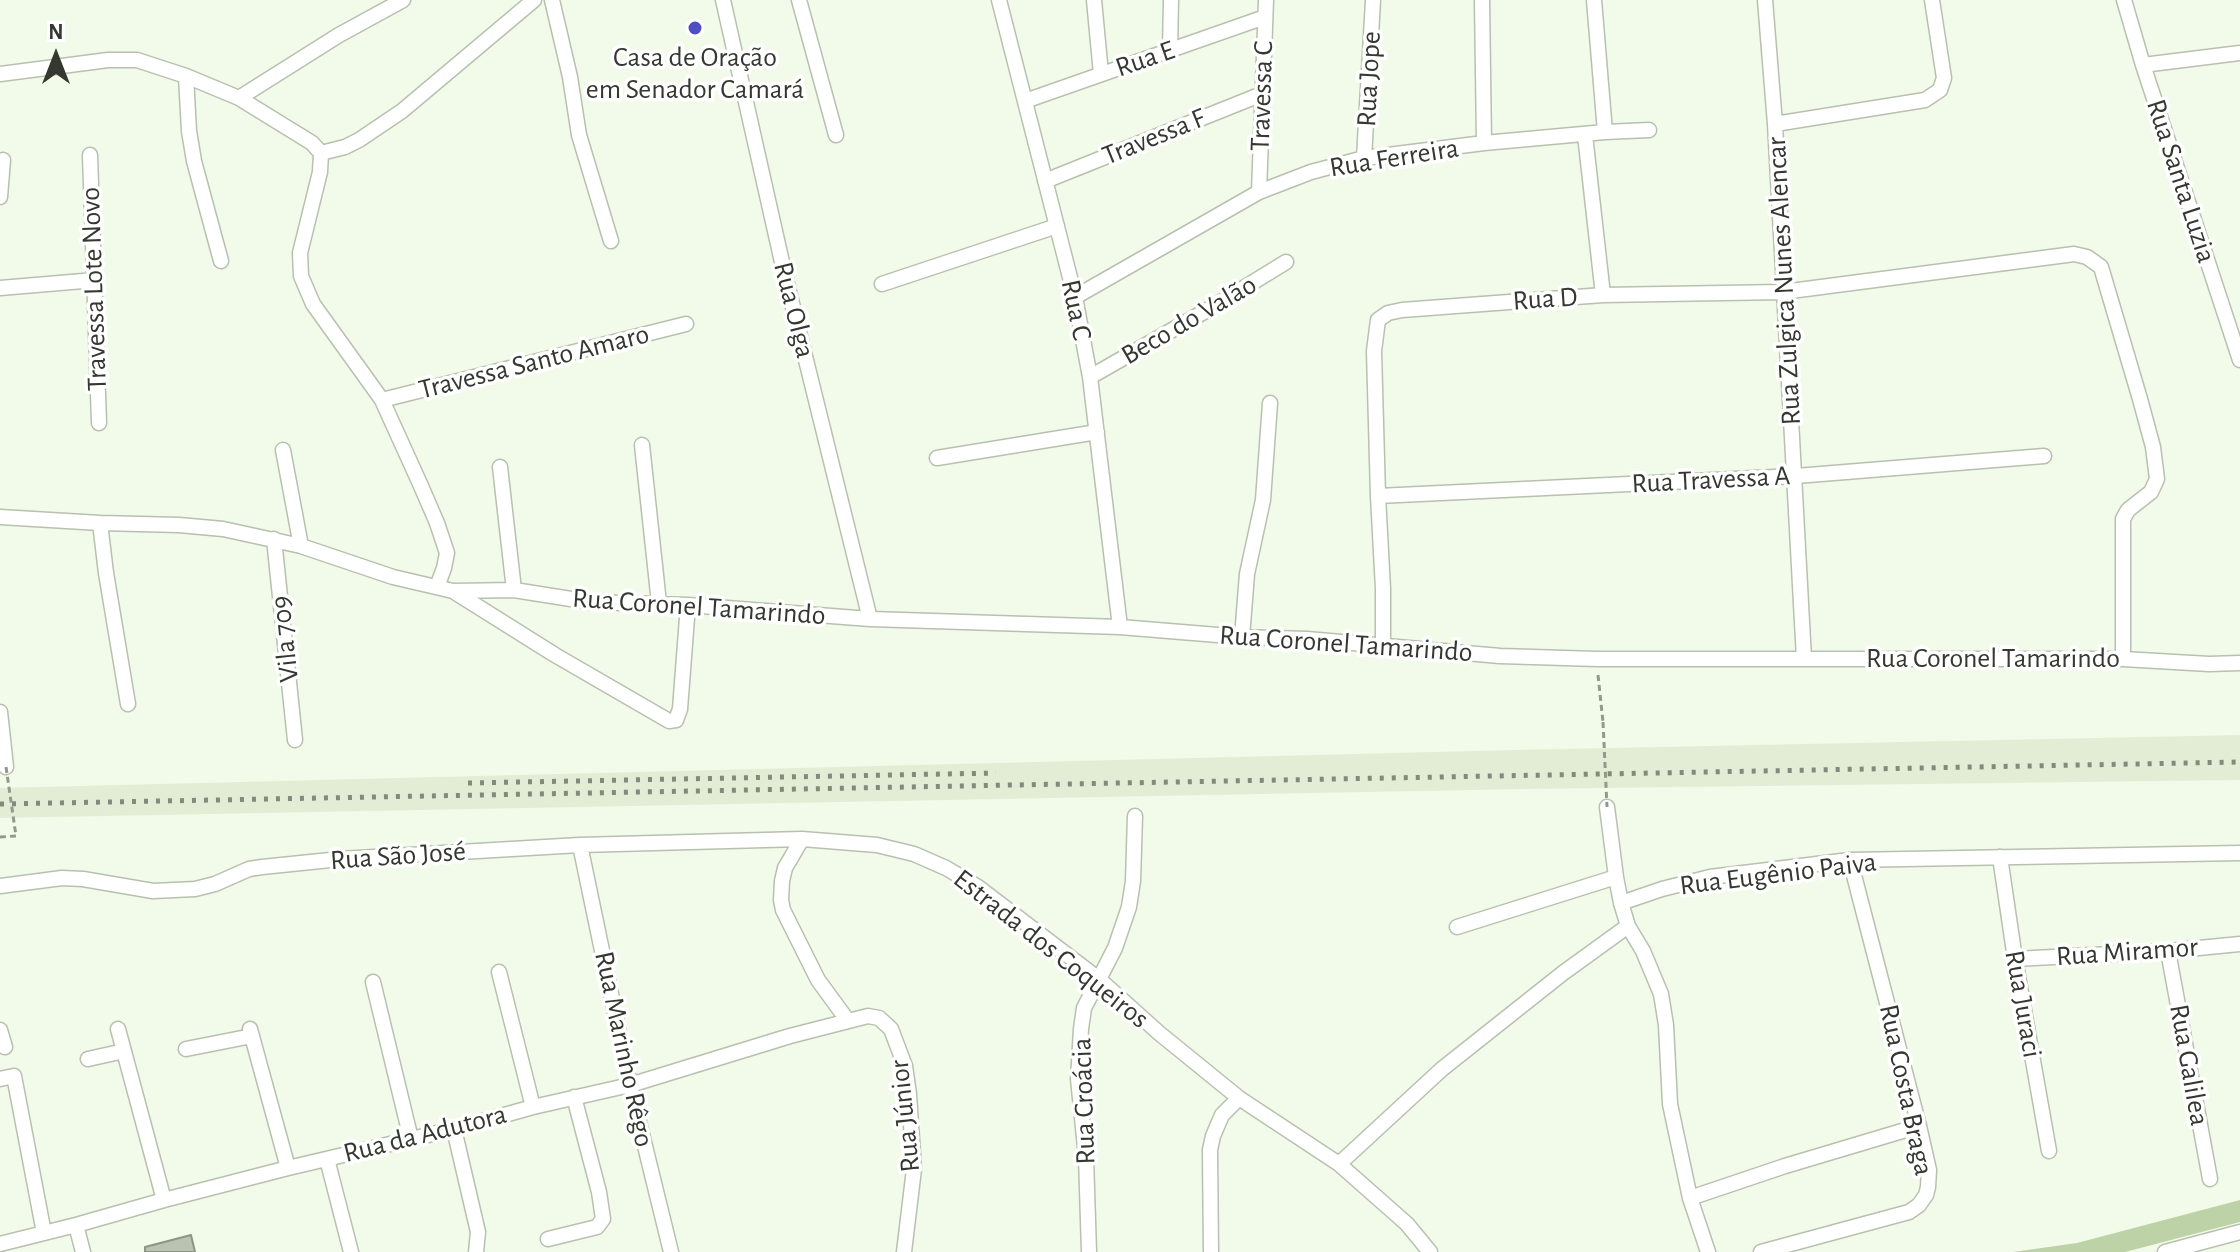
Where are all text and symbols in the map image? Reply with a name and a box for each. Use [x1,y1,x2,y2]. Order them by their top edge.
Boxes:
north arrow [16,16,96,96]
marker: Casa de Oração em Senador Camará [686,19,704,37]
text: N [48,21,64,43]
street label: Rua Jope [1350,30,1388,128]
street label: Rua E [1111,33,1179,85]
street label: Travessa C [1243,40,1281,152]
place label: Casa de Oração em Senador Camará [586,41,804,107]
street label: Rua Santa Luzia [2139,95,2223,267]
street label: Travessa F [1098,101,1210,173]
street label: Rua Ferreira [1327,131,1461,185]
street label: Rua Zulgica Nunes Alencar [1760,136,1808,426]
street label: Travessa Lote Novo [74,186,114,392]
street label: Rua Olga [766,259,822,361]
street label: Beco do Valão [1115,268,1263,372]
street label: Rua C [1053,276,1099,344]
street label: Rua D [1511,280,1579,318]
street label: Travessa Santo Amaro [415,317,653,407]
street label: Rua Travessa A [1631,459,1791,501]
street label: Rua Coronel Tamarindo [571,581,827,633]
street label: Vila 709 [264,594,306,684]
street label: Rua Coronel Tamarindo [1218,618,1474,670]
street label: Rua Coronel Tamarindo [1866,642,2120,676]
street label: Rua São José [329,835,467,877]
street label: Rua Eugênio Paiva [1678,845,1878,903]
street label: Estrada dos Coqueiros [947,862,1155,1036]
street label: Rua Miramor [2055,930,2199,974]
street label: Rua Marinho Rêgo [587,948,661,1150]
street label: Rua Juraci [1997,948,2049,1060]
street label: Rua Costa Braga [1871,1001,1941,1179]
street label: Rua Galilea [2162,1002,2216,1128]
street label: Rua Croácia [1065,1037,1103,1165]
street label: Rua Júnior [882,1058,928,1174]
street label: Rua da Adutora [340,1097,510,1171]

